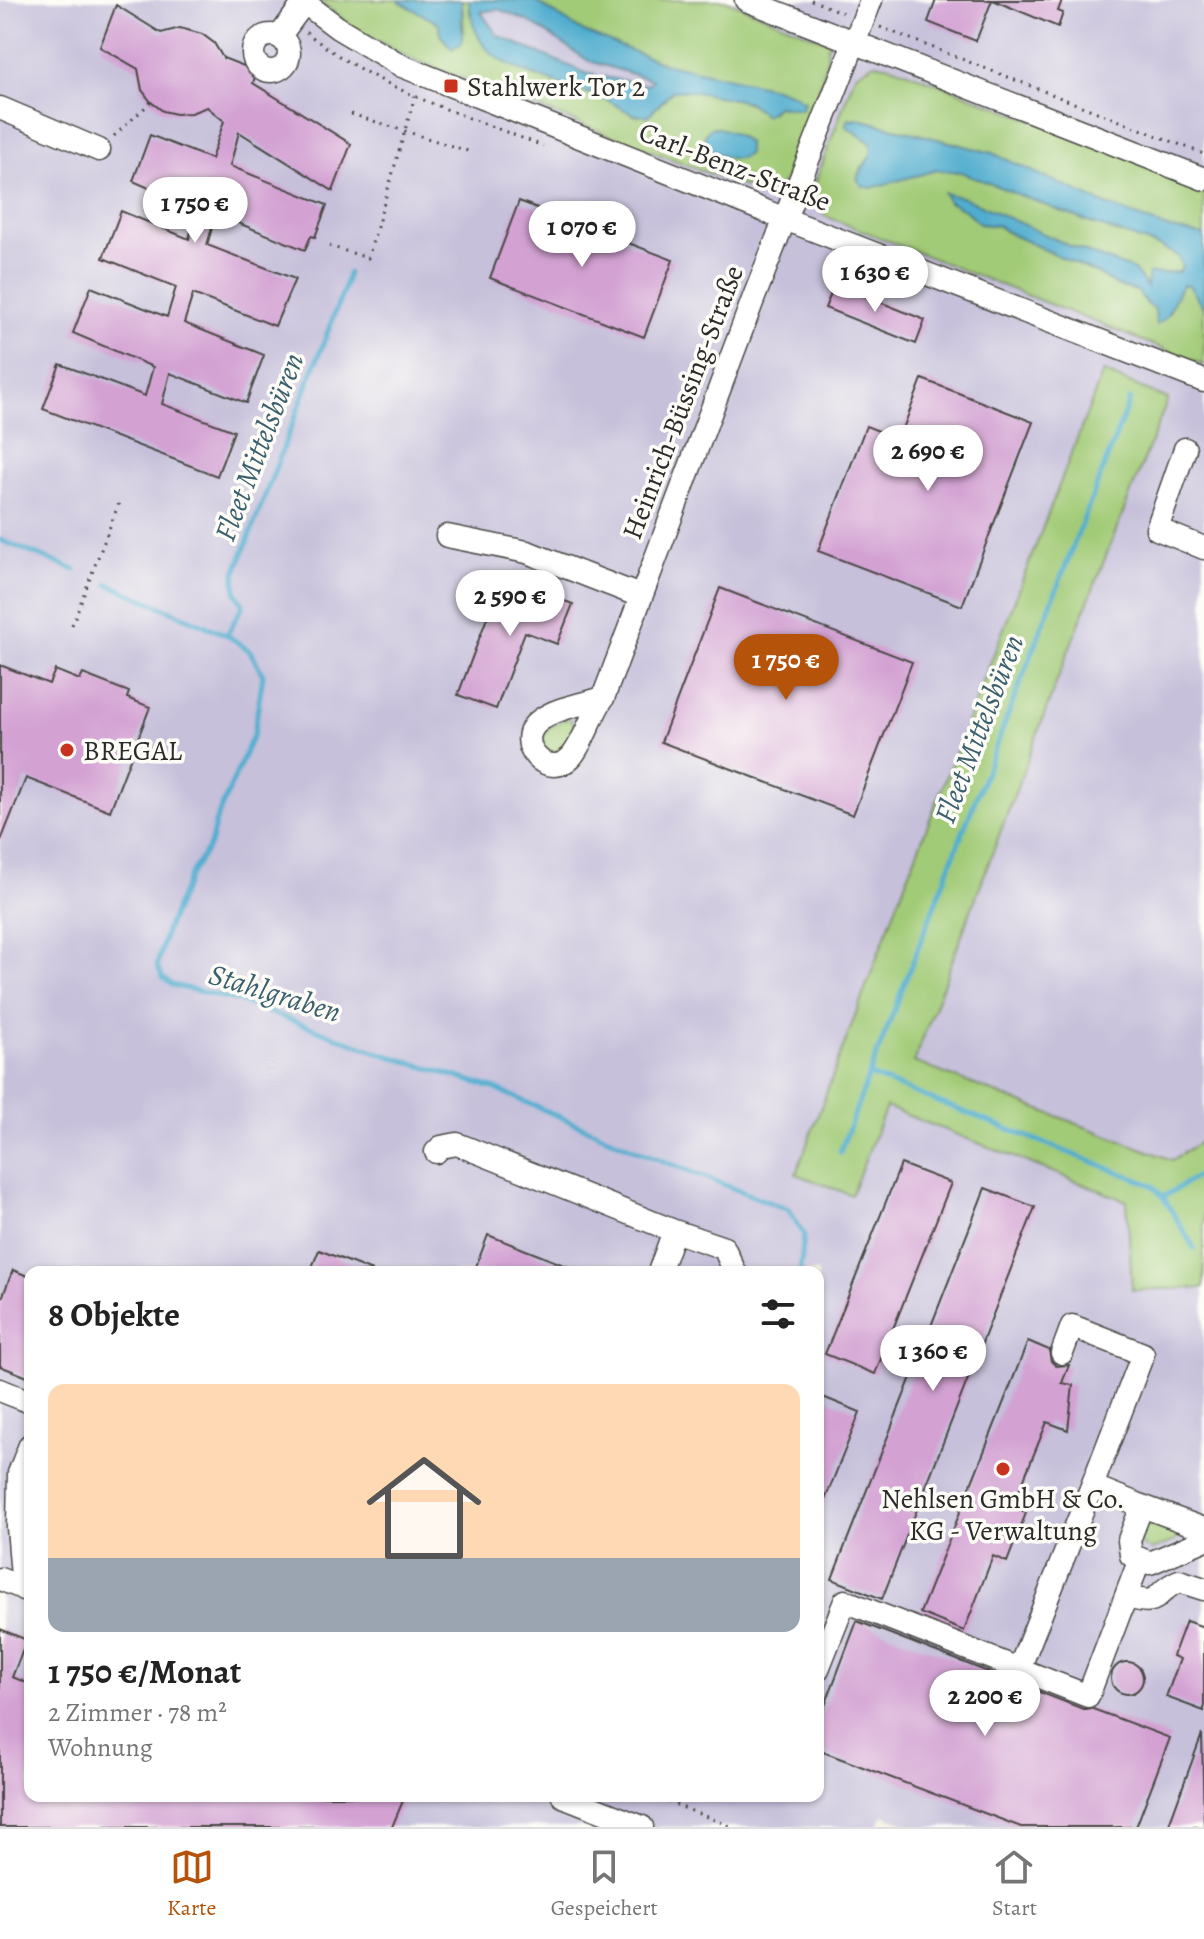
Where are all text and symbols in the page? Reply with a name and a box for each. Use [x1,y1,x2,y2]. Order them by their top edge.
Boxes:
place label: Stahlwerk Tor 2 [467,68,645,106]
marker: Stahlwerk Tor 2 [442,77,460,95]
street label: Carl-Benz-Straße [633,113,836,221]
pin: 1 750 € [121,177,269,245]
text: 1 750 € [161,185,229,220]
pin: 1 070 € [508,201,656,269]
text: 1 070 € [547,209,617,244]
pin: 1 630 € [801,246,949,314]
text: 1 630 € [840,254,910,289]
street label: Heinrich-Büssing-Straße [613,260,753,545]
water label: Fleet Mittelsbüren [205,347,313,547]
pin: 2 690 € [854,425,1002,493]
text: 2 690 € [891,433,965,468]
pin: 2 590 € [436,570,584,638]
text: 2 590 € [474,578,546,613]
water label: Fleet Mittelsbüren [925,629,1033,829]
pin: 1 750 € [712,634,860,702]
text: 1 750 € [752,642,820,677]
place label: BREGAL [83,732,183,770]
marker: BREGAL [58,741,76,759]
water label: Stahlgraben [204,954,346,1032]
text: 8 Objekte [48,1291,180,1338]
icon: filters [756,1292,800,1336]
pin: 1 360 € [859,1325,1007,1393]
text: 1 360 € [898,1333,968,1368]
icon: home [352,1436,496,1580]
marker: Nehlsen GmbH & Co. KG - Verwaltung [994,1460,1012,1478]
place label: Nehlsen GmbH & Co. KG - Verwaltung [881,1480,1125,1550]
text: 1 750 €/Monat [48,1648,241,1695]
pin: 2 200 € [911,1670,1059,1738]
text: 2 200 € [947,1678,1023,1713]
text: 2 Zimmer · 78 m² [48,1695,227,1730]
text: Wohnung [48,1730,153,1765]
tab: Karte [167,1845,216,1923]
tab: Gespeichert [551,1845,658,1923]
tab: Start [992,1845,1037,1923]

